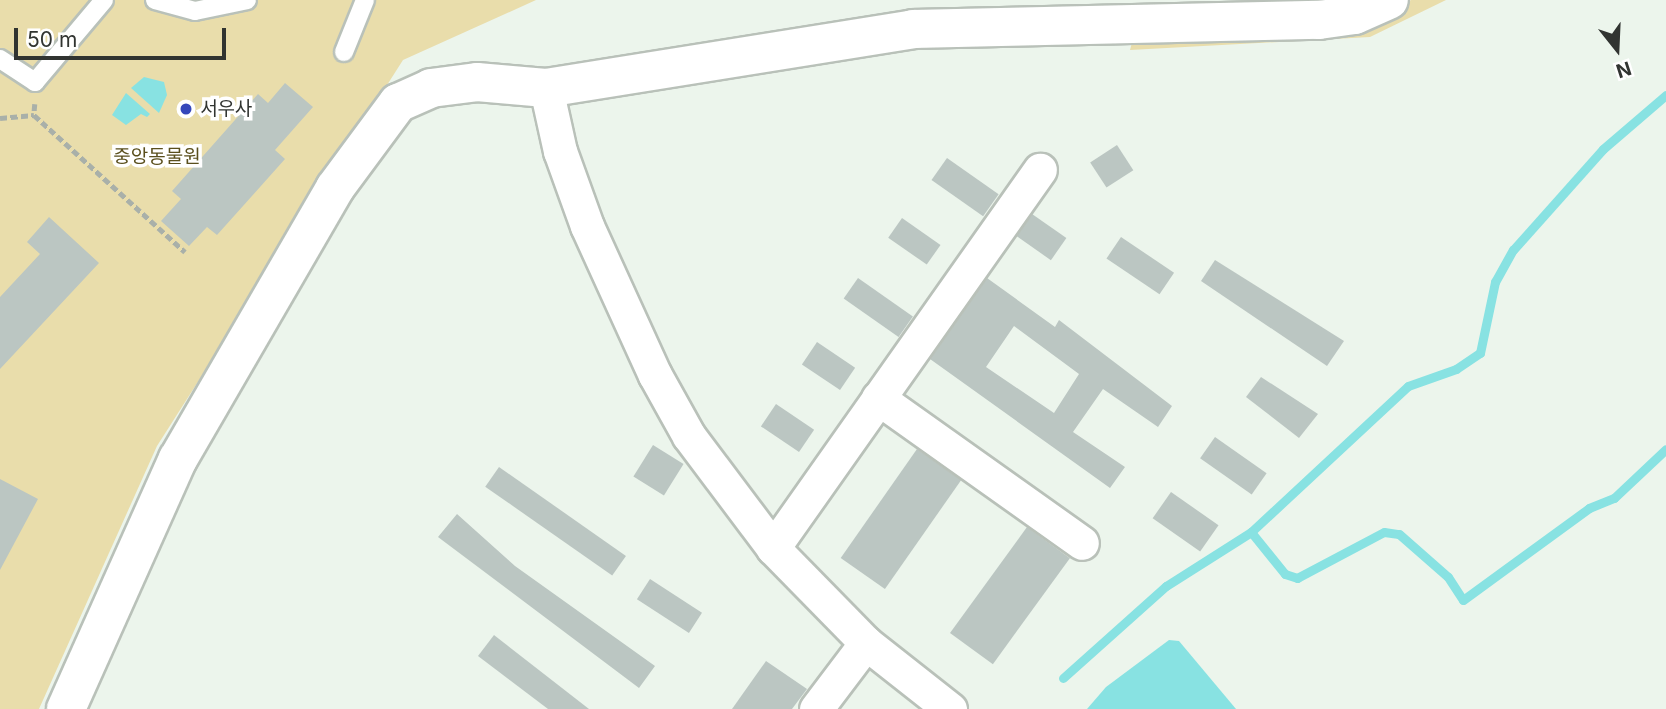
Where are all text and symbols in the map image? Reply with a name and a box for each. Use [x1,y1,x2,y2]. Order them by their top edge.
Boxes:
scale bar [18,14,229,58]
north arrow [1582,14,1652,84]
text: 50 m [27,27,77,52]
text: N [1613,56,1634,83]
place label: 서우사 [200,98,252,120]
marker: 서우사 [178,101,194,117]
park label: 중앙동물원 [113,146,201,168]

